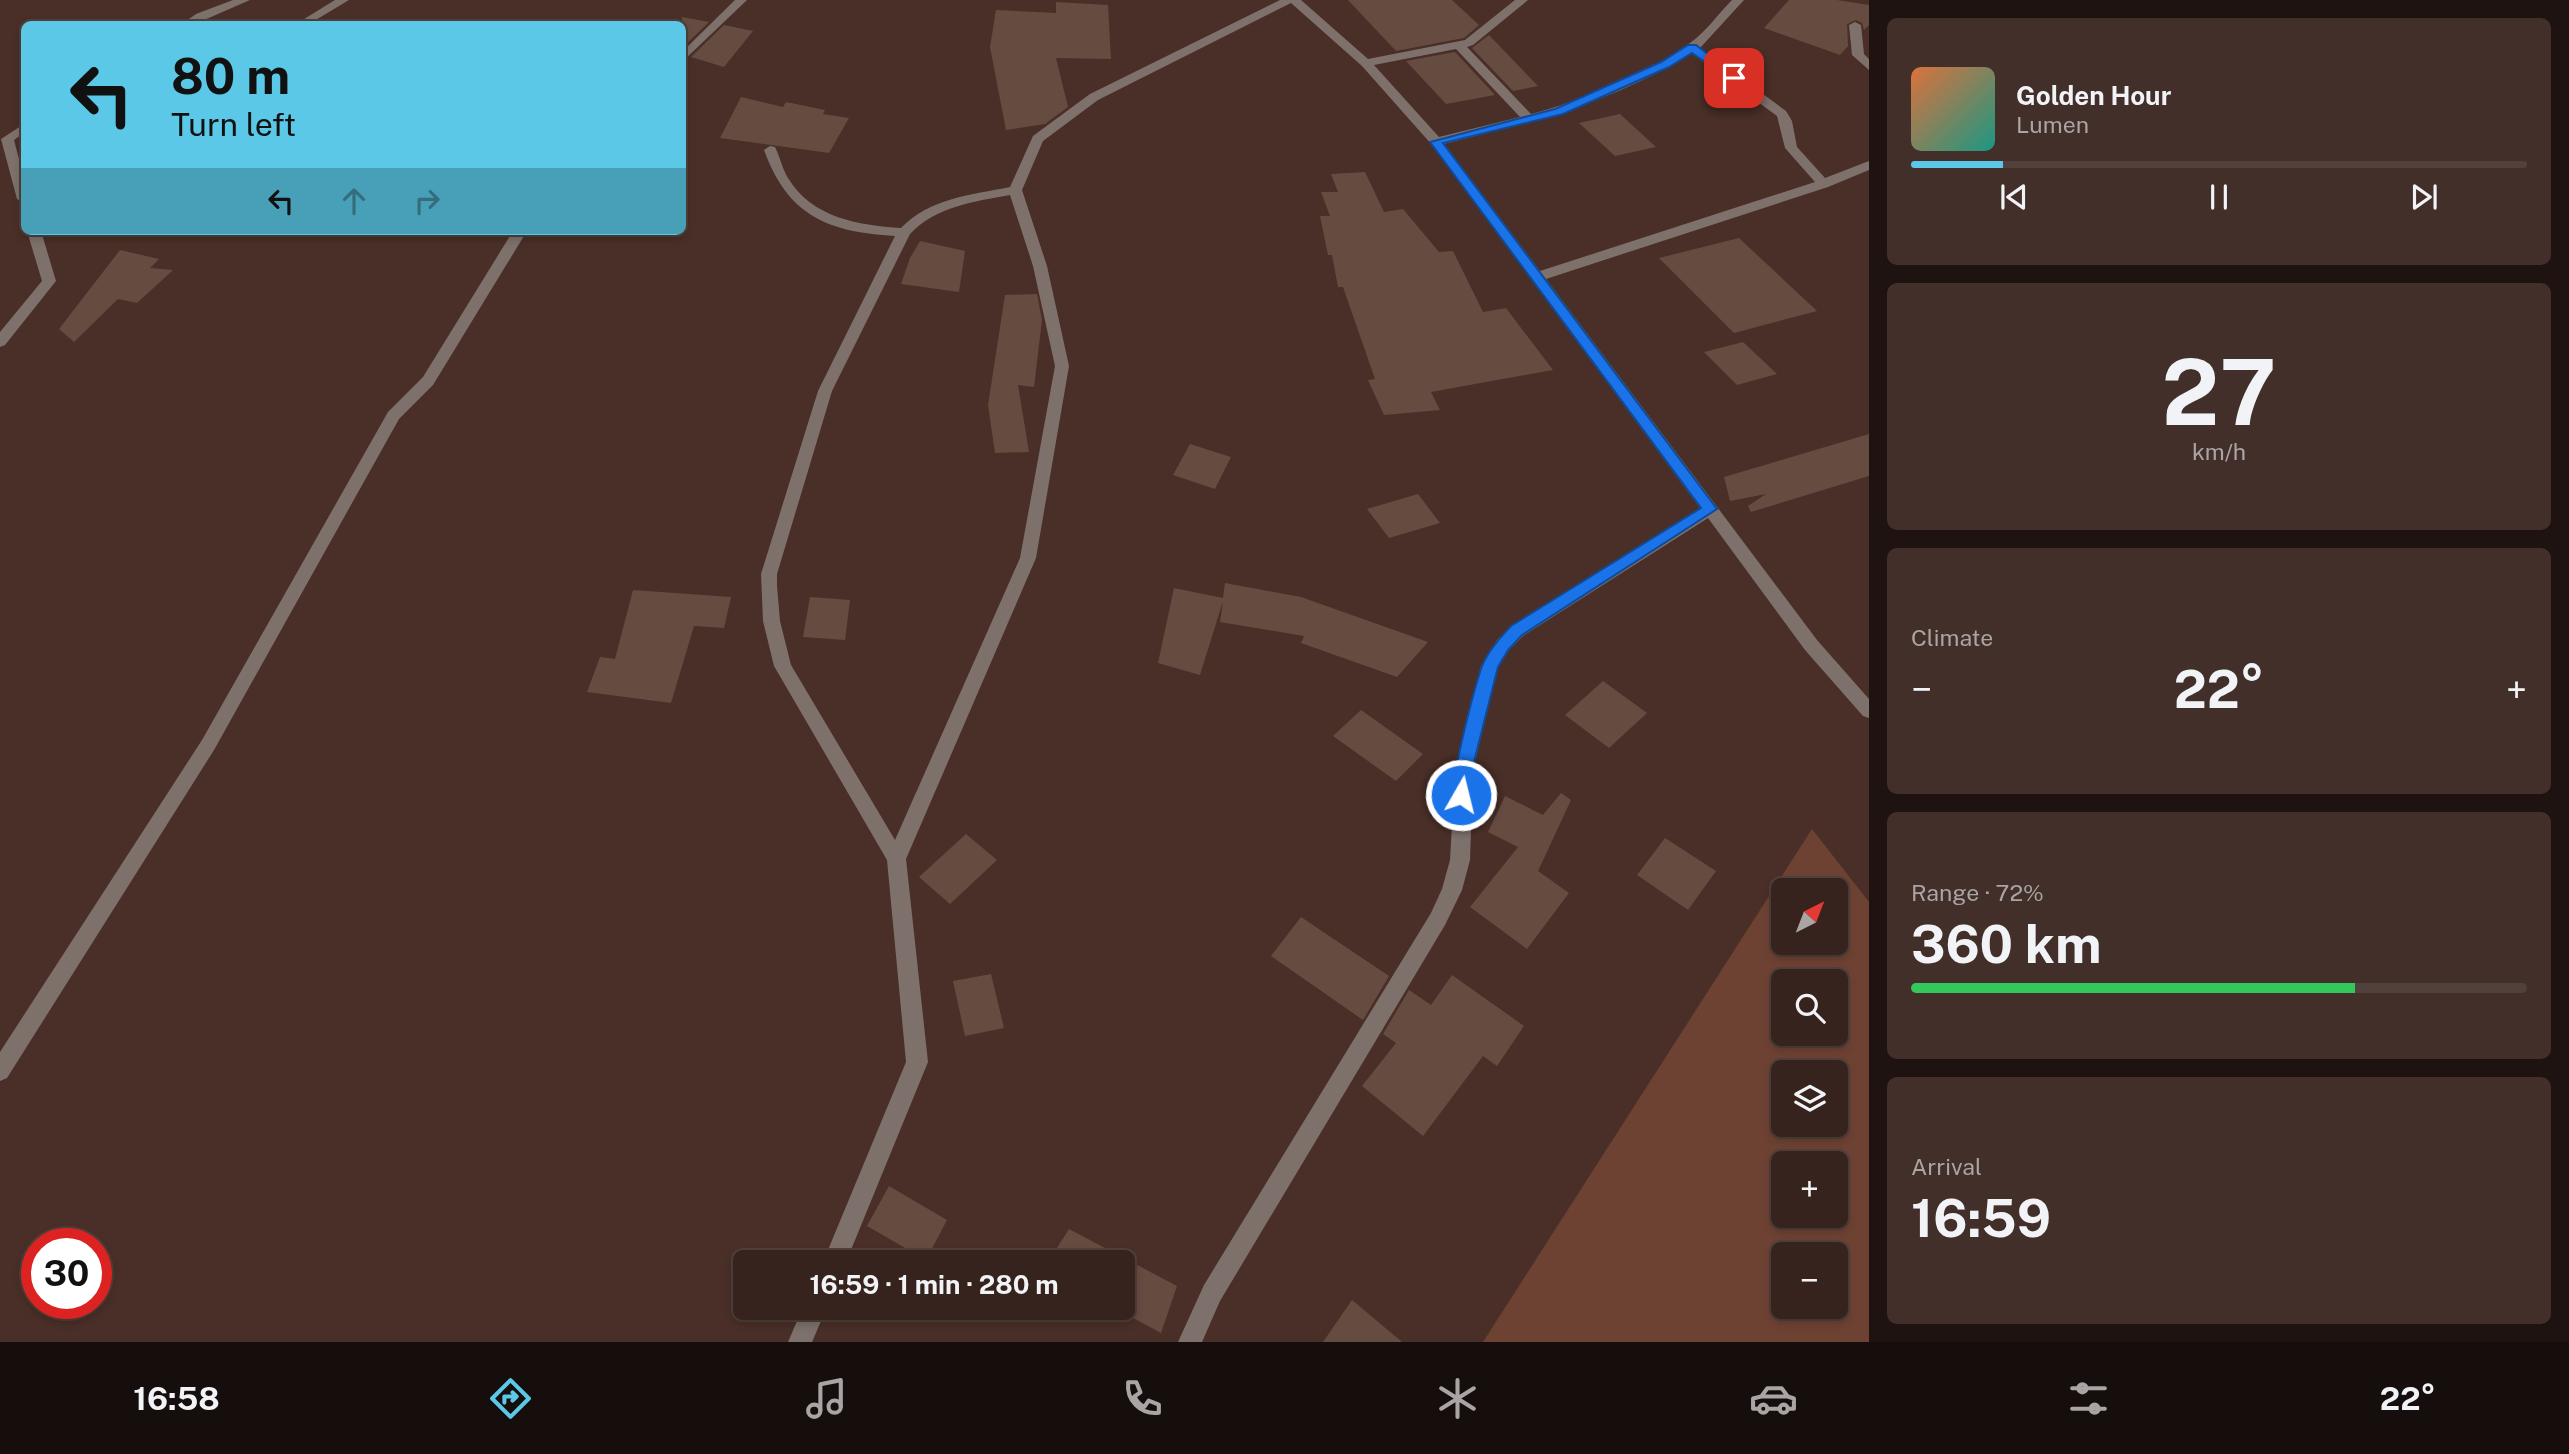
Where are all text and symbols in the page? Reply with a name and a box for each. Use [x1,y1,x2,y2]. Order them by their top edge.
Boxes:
text: 80 m [171,47,290,105]
pin [1704,48,1764,108]
icon: left [56,49,147,140]
icon: arrive [1715,59,1753,97]
text: Golden Hour [2016,80,2171,111]
text: Turn left [171,106,296,143]
text: Lumen [2016,111,2089,138]
icon: previous [1995,178,2033,216]
icon: pause [2200,178,2238,216]
icon: next [2405,178,2443,216]
icon: left [262,182,300,220]
icon: ahead [335,182,373,220]
icon: right [408,182,446,220]
text: 27 [2162,339,2276,445]
text: km/h [2192,438,2246,465]
text: Climate [1911,624,1993,651]
text: 22° [2174,659,2264,720]
text: − [1911,667,1932,712]
text: + [2506,667,2527,712]
position arrow [1424,758,1498,832]
north arrow [1771,878,1848,956]
map controls [1771,878,1848,1319]
text: Range · 72% [1911,879,2044,906]
text: 360 km [1911,914,2102,975]
button: search [1771,969,1848,1046]
button: layers [1771,1060,1848,1137]
button: + [1771,1151,1848,1228]
text: Arrival [1911,1153,1982,1180]
text: 16:59 [1911,1188,2051,1249]
speed limit sign: 30 [21,1228,112,1319]
button: − [1771,1242,1848,1319]
text: 16:59 · 1 min · 280 m [809,1269,1059,1300]
icon: directions [486,1374,535,1423]
icon: music [802,1374,851,1423]
icon: phone [1118,1374,1167,1423]
icon: climate [1433,1374,1482,1423]
icon: car [1749,1374,1798,1423]
icon: filters [2064,1374,2113,1423]
text: 16:58 [133,1380,220,1417]
text: 22° [2380,1380,2436,1417]

